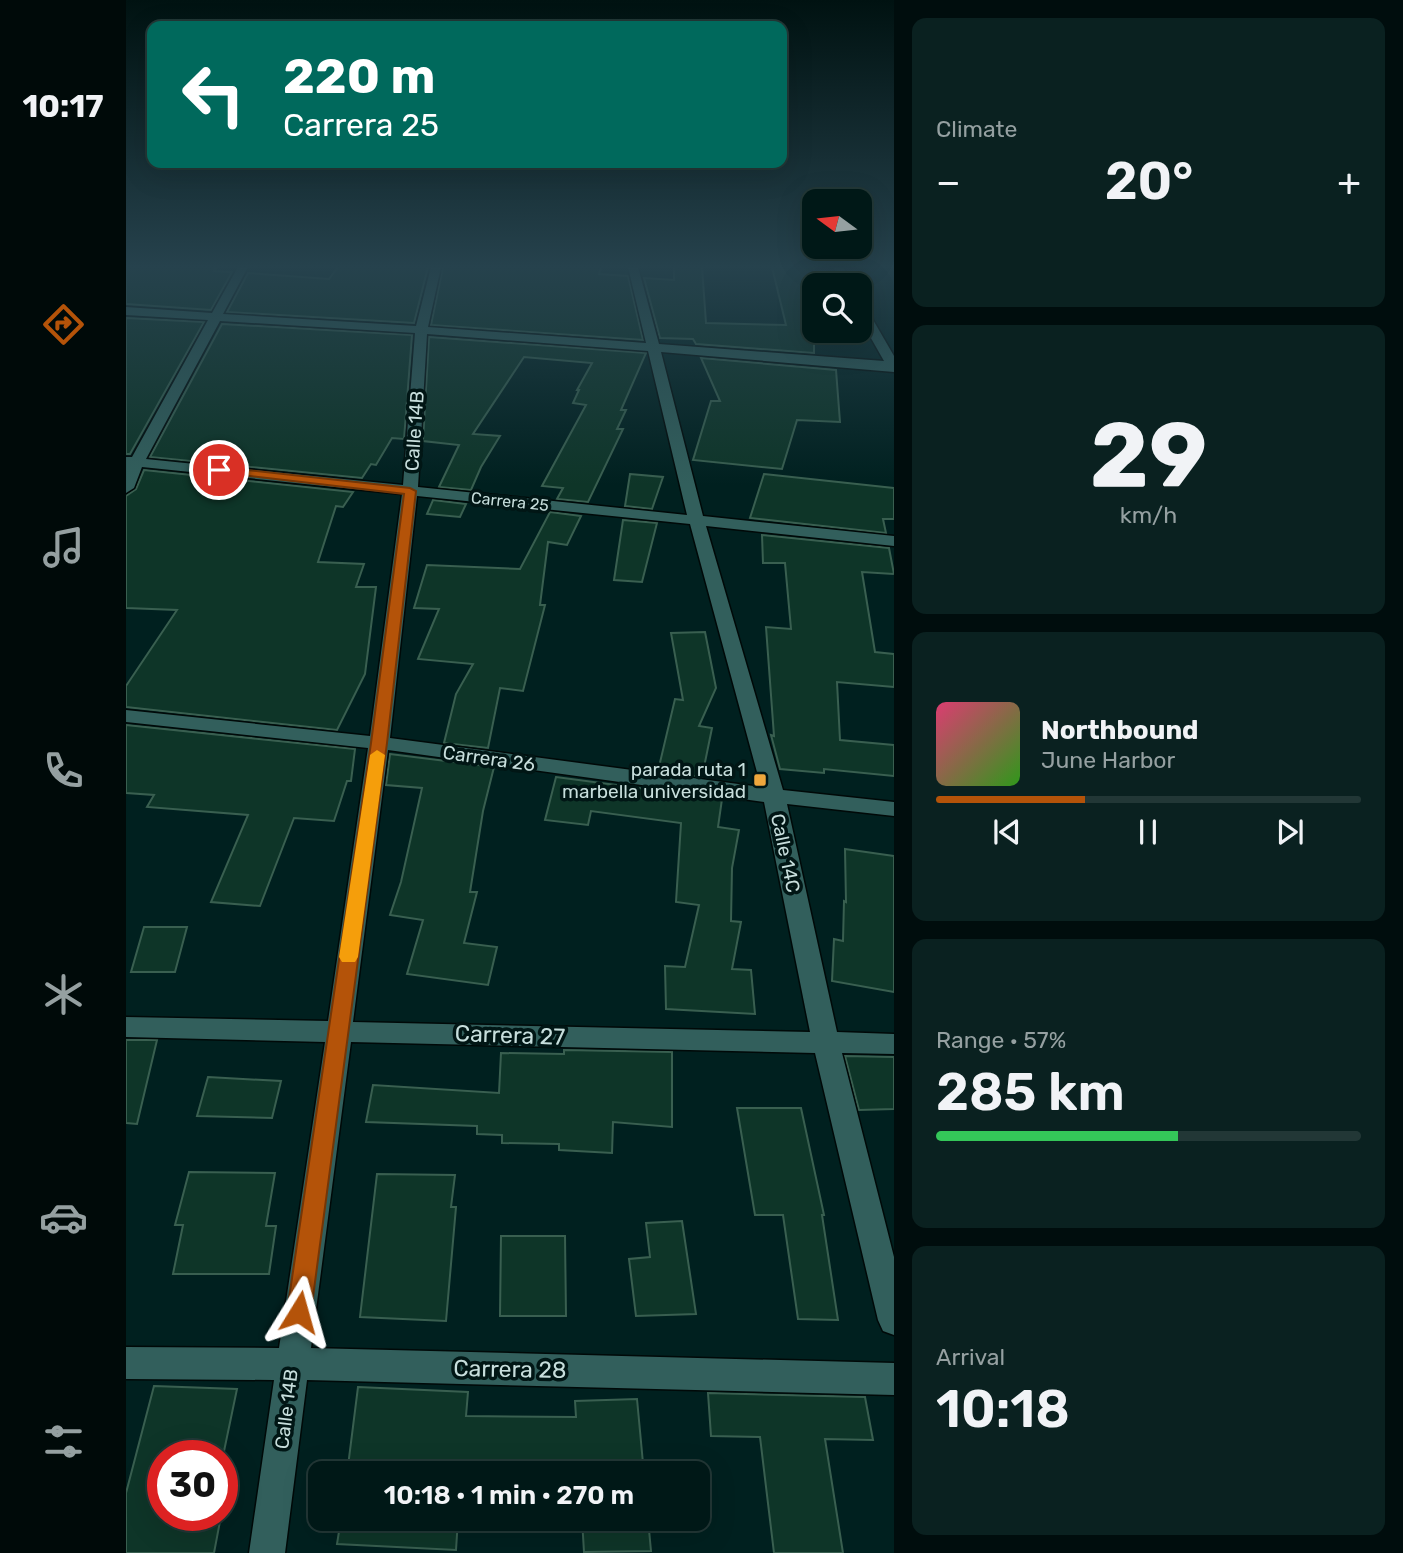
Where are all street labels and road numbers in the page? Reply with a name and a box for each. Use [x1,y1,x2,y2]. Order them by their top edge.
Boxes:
street label: Calle 14B [400,390,429,472]
street label: Carrera 25 [470,488,550,515]
street label: Carrera 26 [441,741,537,776]
street label: Calle 14C [766,811,805,895]
street label: Carrera 27 [454,1019,566,1051]
street label: Carrera 28 [453,1354,567,1384]
street label: Calle 14B [270,1368,303,1450]

